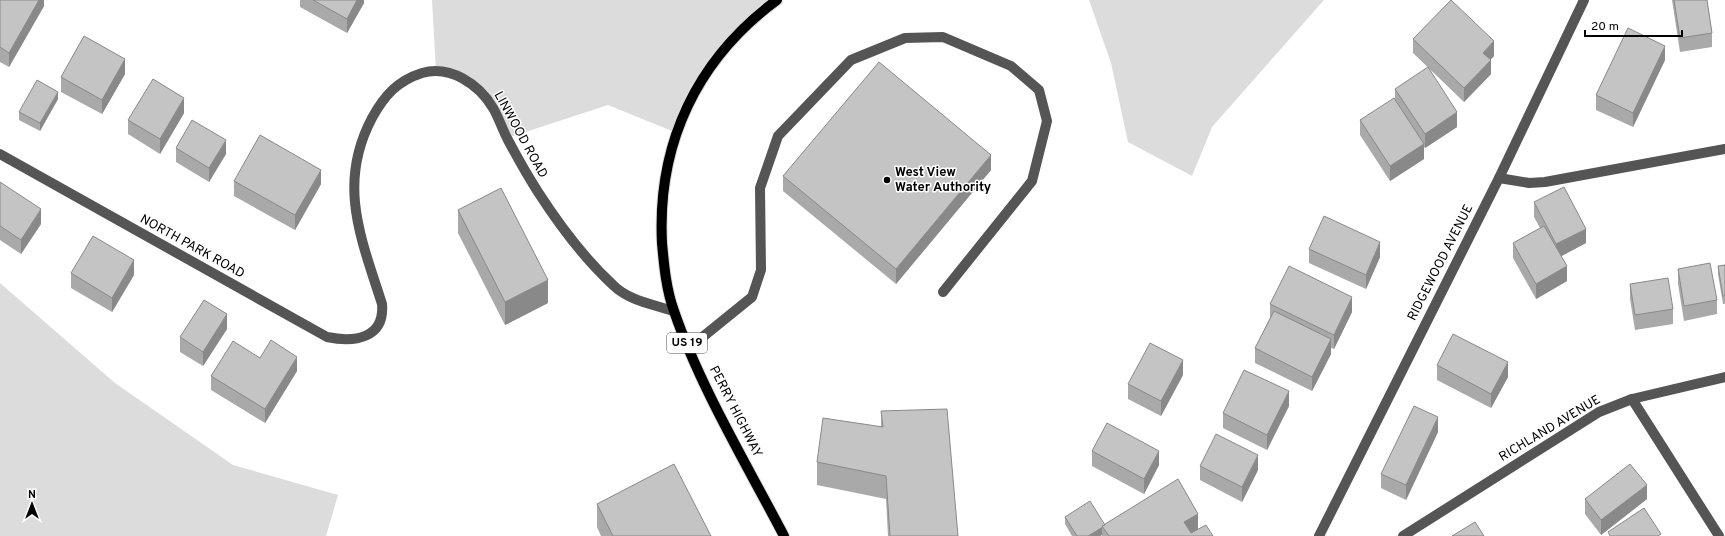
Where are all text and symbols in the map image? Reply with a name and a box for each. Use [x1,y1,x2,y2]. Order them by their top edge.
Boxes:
scale bar [1585,12,1682,38]
text: 20 m [1591,19,1619,35]
street label: LINWOOD ROAD [490,89,550,181]
place label: West View Water Authority [895,165,992,196]
marker: West View Water Authority [882,175,892,185]
street label: RIDGEWOOD AVENUE [1405,202,1477,324]
street label: NORTH PARK ROAD [137,212,247,282]
road number: US 19 [667,333,707,353]
street label: PERRY HIGHWAY [705,363,765,461]
street label: RICHLAND AVENUE [1496,392,1604,466]
north arrow [12,484,52,524]
text: N [28,488,36,502]

